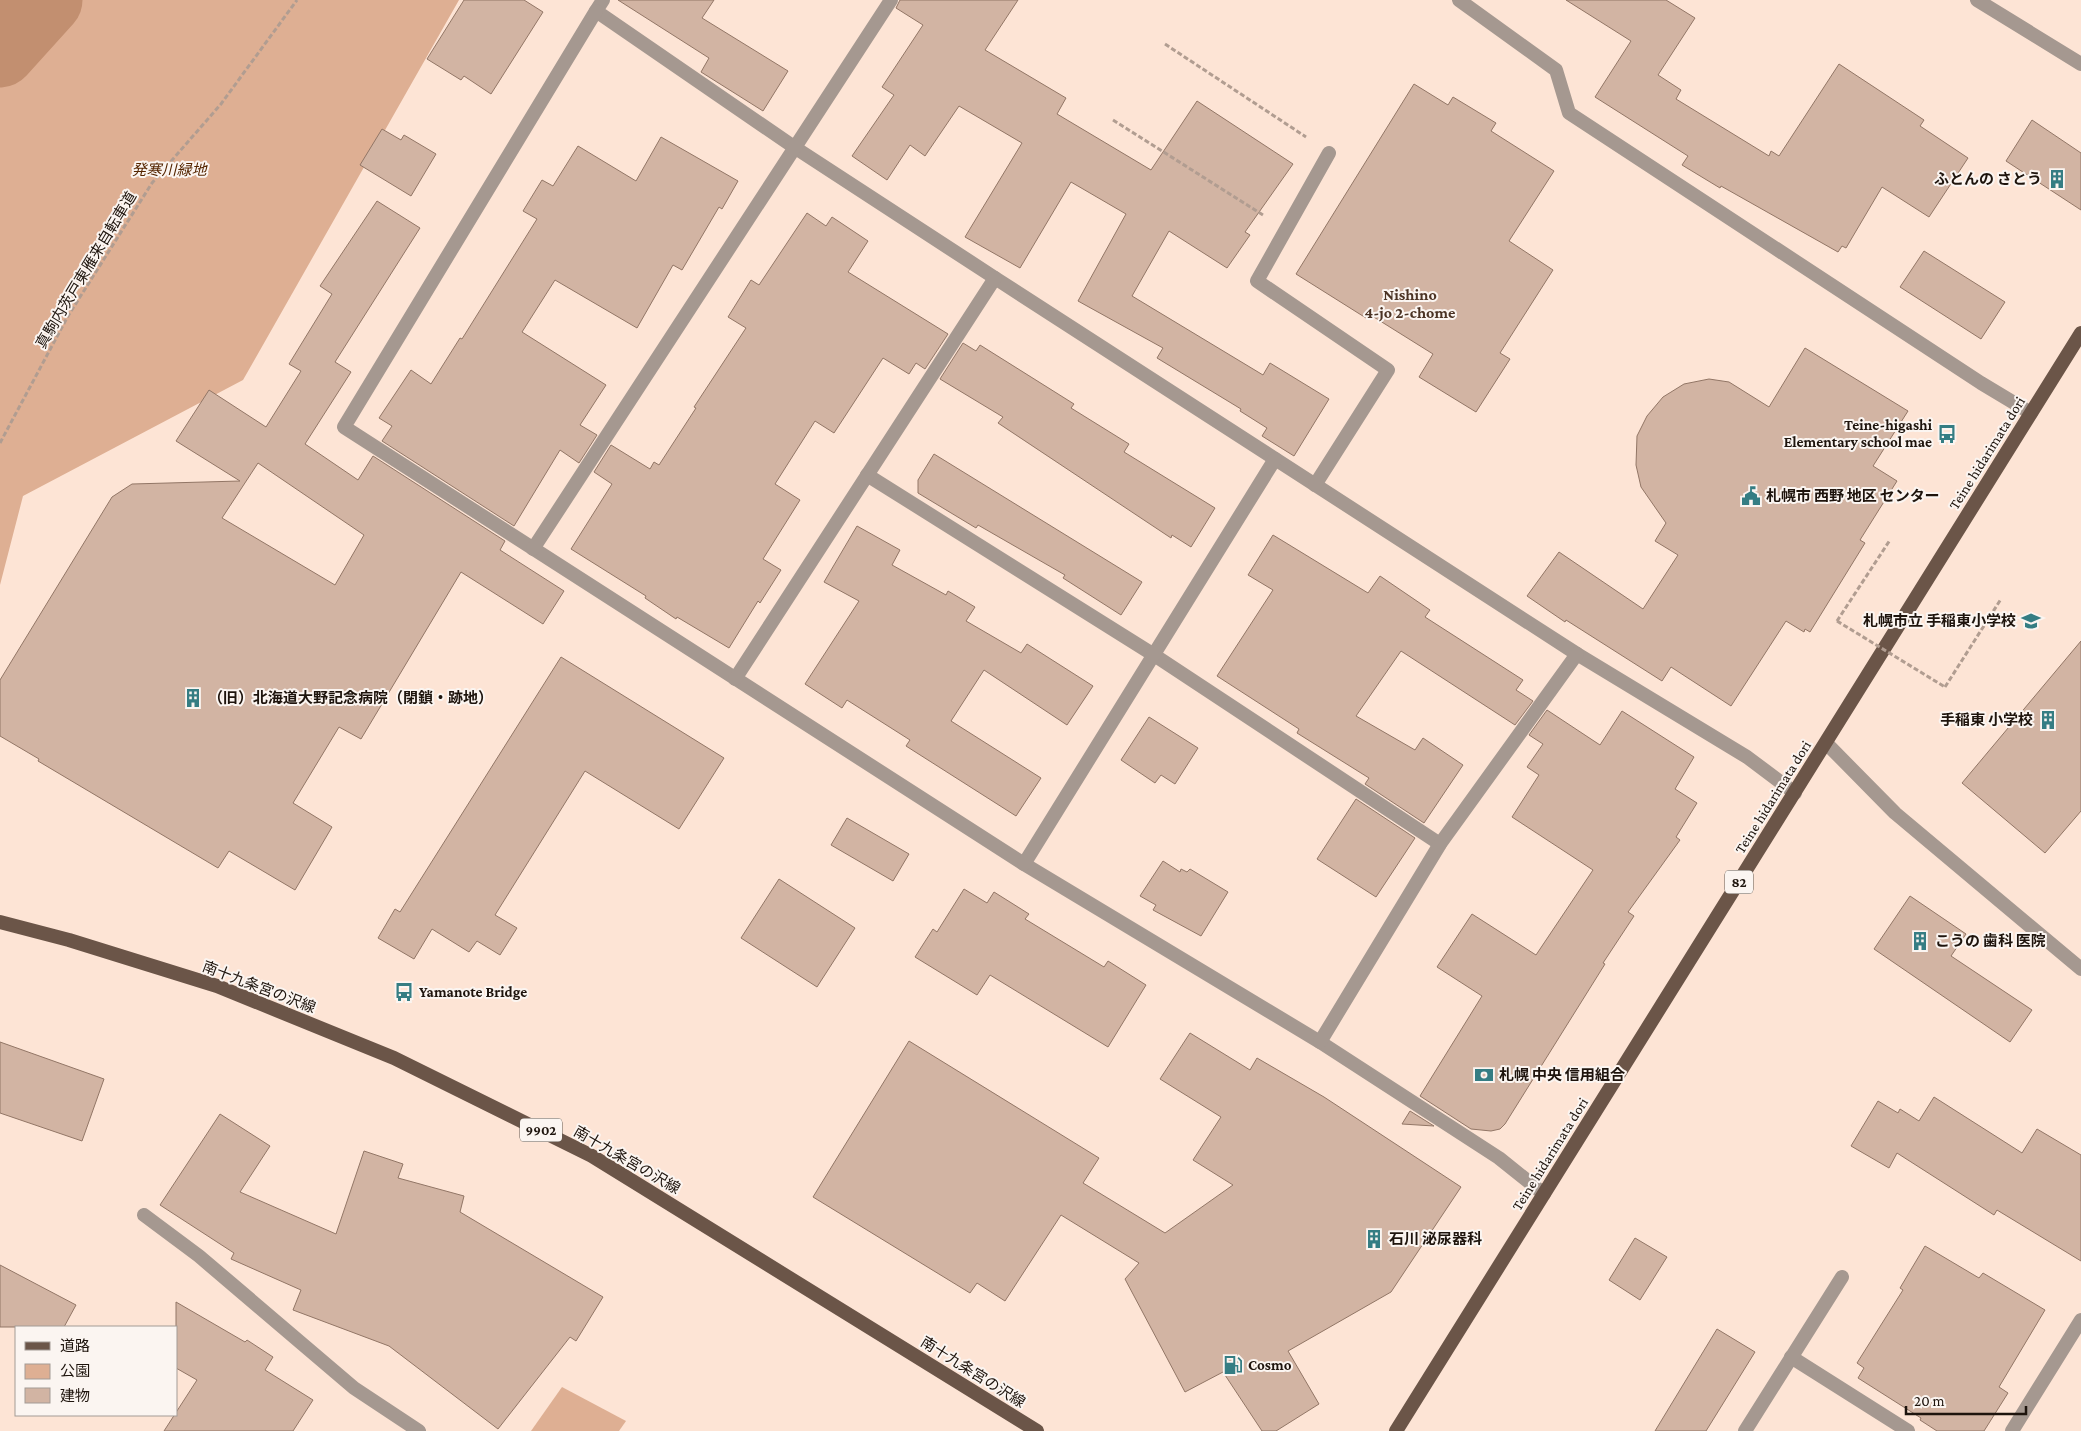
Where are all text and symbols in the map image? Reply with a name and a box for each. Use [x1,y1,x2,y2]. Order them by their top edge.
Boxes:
park label: 発寒川緑地 [131,162,208,178]
building icon: ふとんの さとう [2046,168,2068,190]
place label: ふとんの さとう [1934,171,2042,187]
street label: 真駒内茨戸東雁来自転車道 [33,189,139,351]
district label: Nishino 4-jo 2-chome [1365,286,1456,322]
street label: Teine hidarimata dori [1946,394,2028,512]
place label: Teine-higashi Elementary school mae [1784,417,1933,450]
bus stop icon: Teine-higashi Elementary school mae [1936,423,1958,445]
public building icon: 札幌市 西野 地区 センター [1740,485,1762,507]
place label: 札幌市 西野 地区 センター [1766,488,1940,504]
school or university icon: 札幌市立 手稲東小学校 [2020,610,2042,632]
place label: 札幌市立 手稲東小学校 [1863,613,2016,629]
building icon: （旧）北海道大野記念病院（閉鎖・跡地） [182,687,204,709]
place label: （旧）北海道大野記念病院（閉鎖・跡地） [208,690,493,706]
building icon: 手稲東 小学校 [2037,709,2059,731]
place label: 手稲東 小学校 [1940,712,2033,728]
street label: Teine hidarimata dori [1732,738,1814,856]
road number: 82 [1725,870,1753,894]
building icon: こうの 歯科 医院 [1909,930,1931,952]
place label: こうの 歯科 医院 [1935,933,2046,949]
street label: 南十九条宮の沢線 [200,958,318,1016]
bus stop icon: Yamanote Bridge [393,981,415,1003]
place label: Yamanote Bridge [419,984,527,1000]
bank icon: 札幌 中央 信用組合 [1473,1064,1495,1086]
place label: 札幌 中央 信用組合 [1499,1067,1626,1083]
street label: Teine hidarimata dori [1509,1095,1591,1213]
road number: 9902 [520,1118,562,1142]
street label: 南十九条宮の沢線 [571,1123,683,1197]
building icon: 石川 泌尿器科 [1363,1228,1385,1250]
place label: 石川 泌尿器科 [1389,1231,1482,1247]
legend [15,1326,178,1416]
street label: 南十九条宮の沢線 [918,1333,1028,1411]
text: 道路 [60,1338,90,1354]
fuel station icon: Cosmo [1222,1354,1244,1376]
place label: Cosmo [1248,1357,1292,1373]
text: 公園 [60,1363,90,1379]
scale bar [1906,1384,2026,1416]
text: 建物 [60,1388,90,1404]
text: 20 m [1914,1393,1945,1409]

